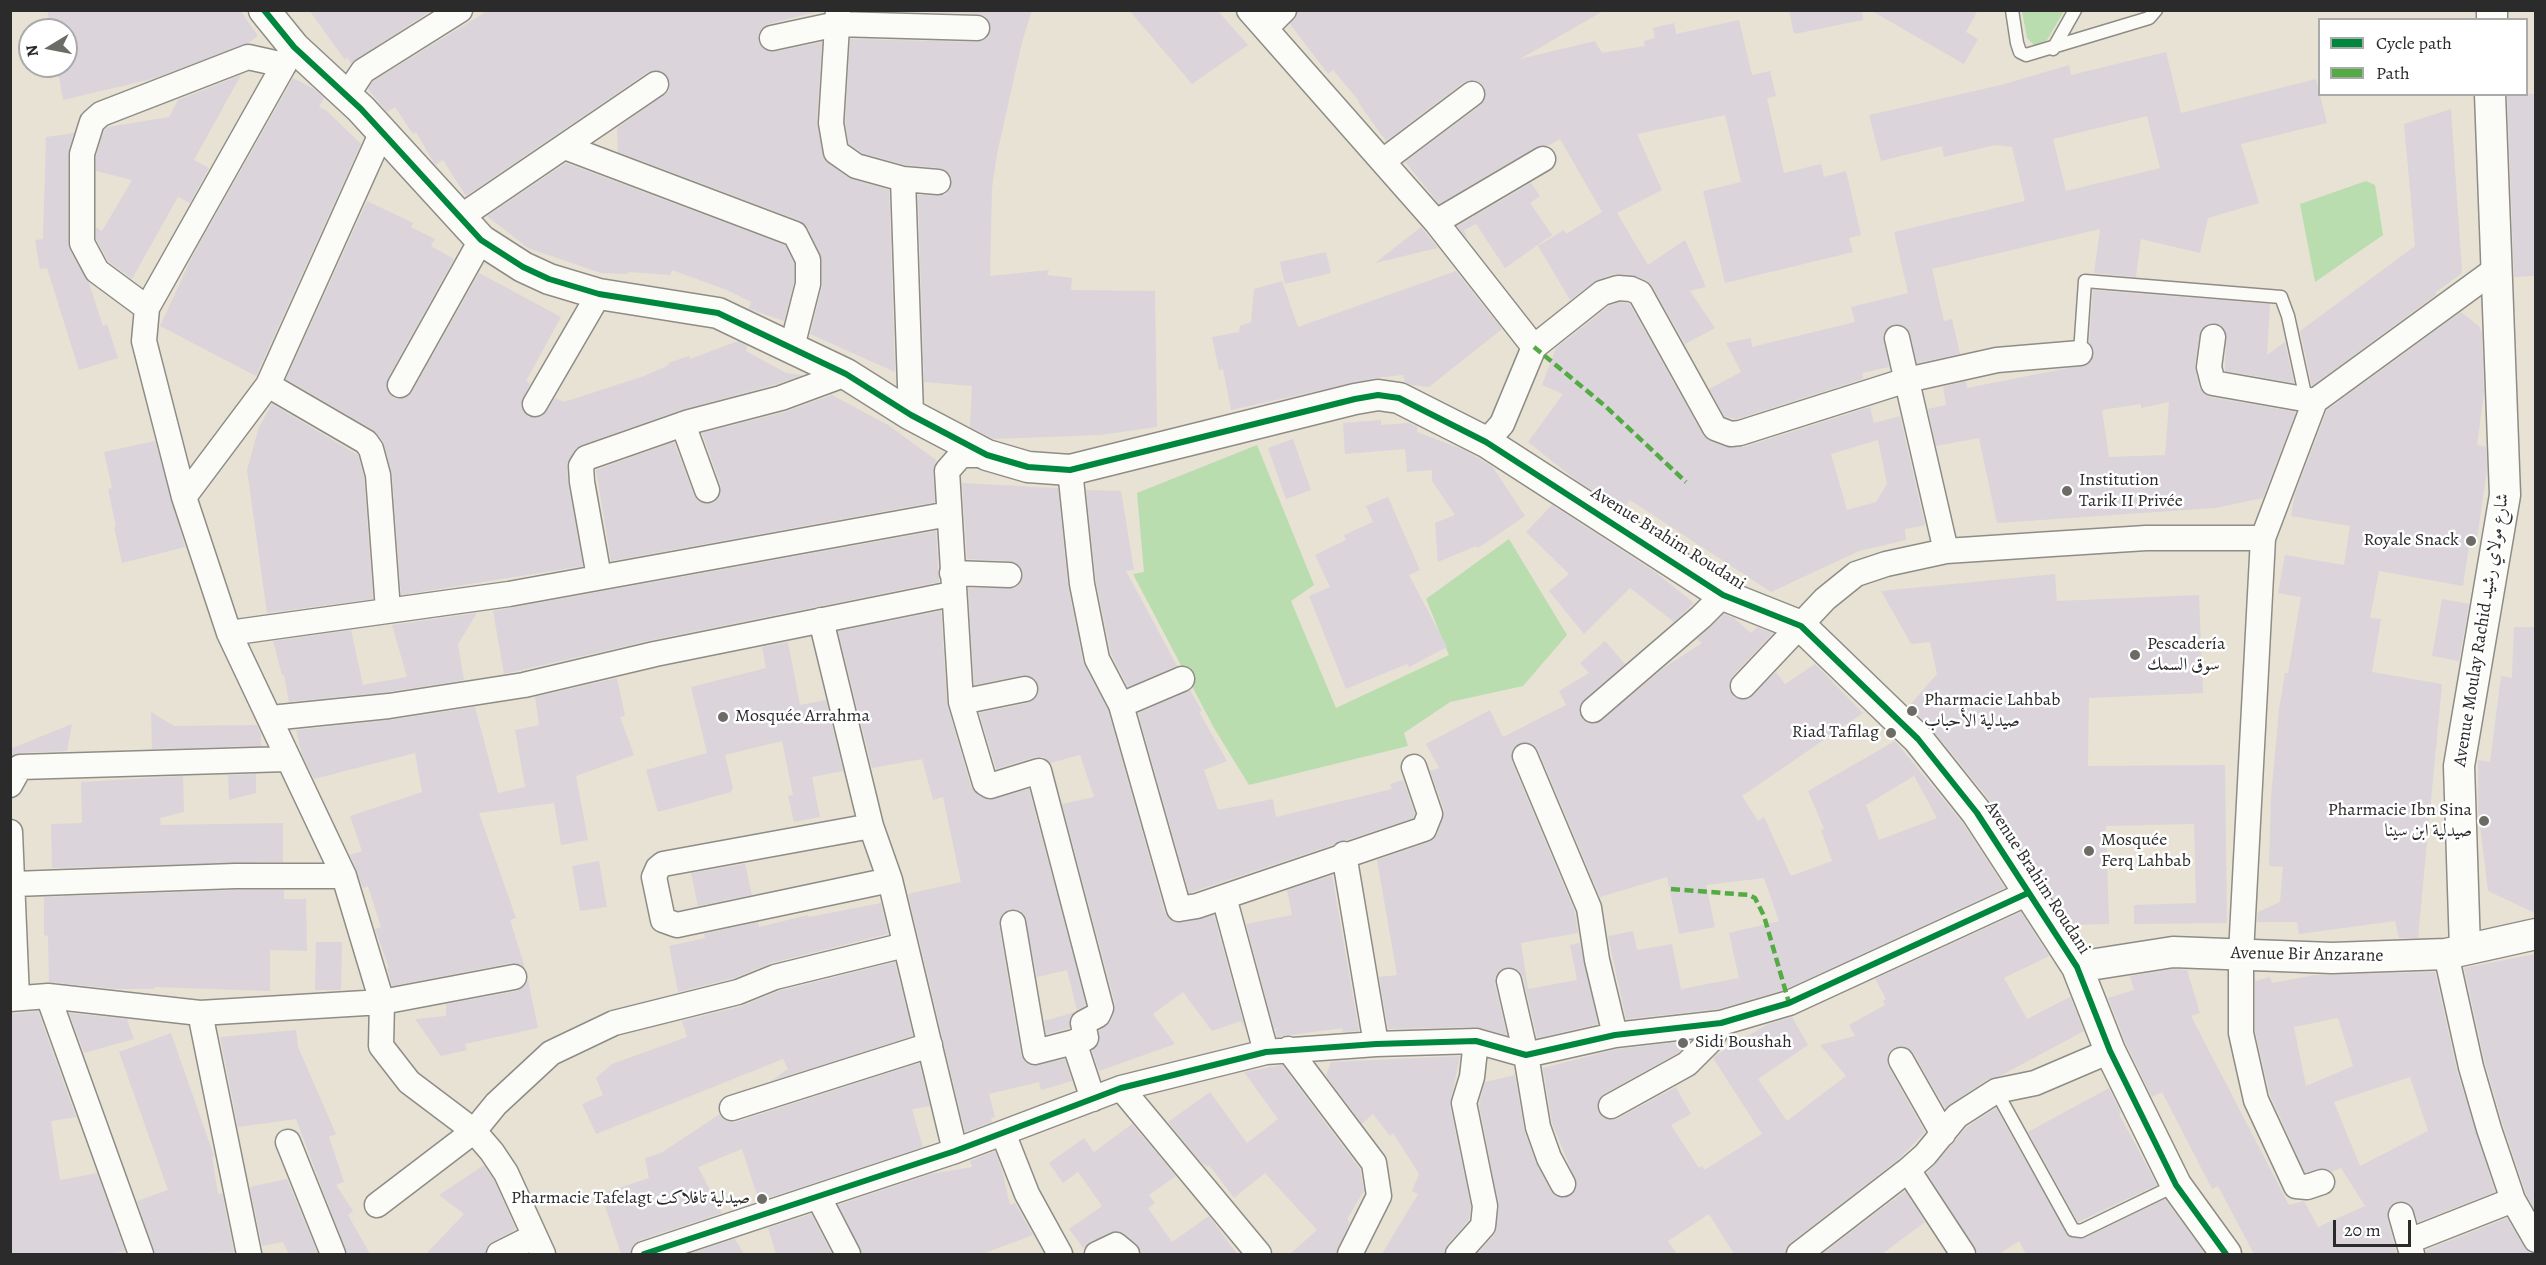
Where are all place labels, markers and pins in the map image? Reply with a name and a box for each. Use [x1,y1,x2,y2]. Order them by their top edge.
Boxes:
place label: Institution Tarik II Privée [2079,470,2183,512]
marker: Institution Tarik II Privée [2060,484,2074,498]
place label: Royale Snack [2364,530,2459,552]
marker: Royale Snack [2464,534,2478,548]
place label: Pescadería سوق السمك [2147,634,2225,676]
marker: Pescadería سوق السمك [2128,648,2142,662]
place label: Pharmacie Lahbab صيدلية الأحباب [1924,690,2060,732]
marker: Pharmacie Lahbab صيدلية الأحباب [1905,704,1919,718]
place label: Mosquée Arrahma [735,706,870,728]
marker: Mosquée Arrahma [716,710,730,724]
place label: Riad Tafilag [1792,722,1879,744]
marker: Riad Tafilag [1884,726,1898,740]
place label: Pharmacie Ibn Sina صيدلية ابن سينا [2328,800,2472,842]
marker: Pharmacie Ibn Sina صيدلية ابن سينا [2477,814,2491,828]
place label: Mosquée Ferq Lahbab [2101,830,2191,872]
marker: Mosquée Ferq Lahbab [2082,844,2096,858]
place label: Sidi Boushah [1695,1032,1792,1054]
marker: Sidi Boushah [1676,1036,1690,1050]
place label: Pharmacie Tafelagt صيدلية تافلاكت [511,1188,750,1210]
marker: Pharmacie Tafelagt صيدلية تافلاكت [755,1192,769,1206]

